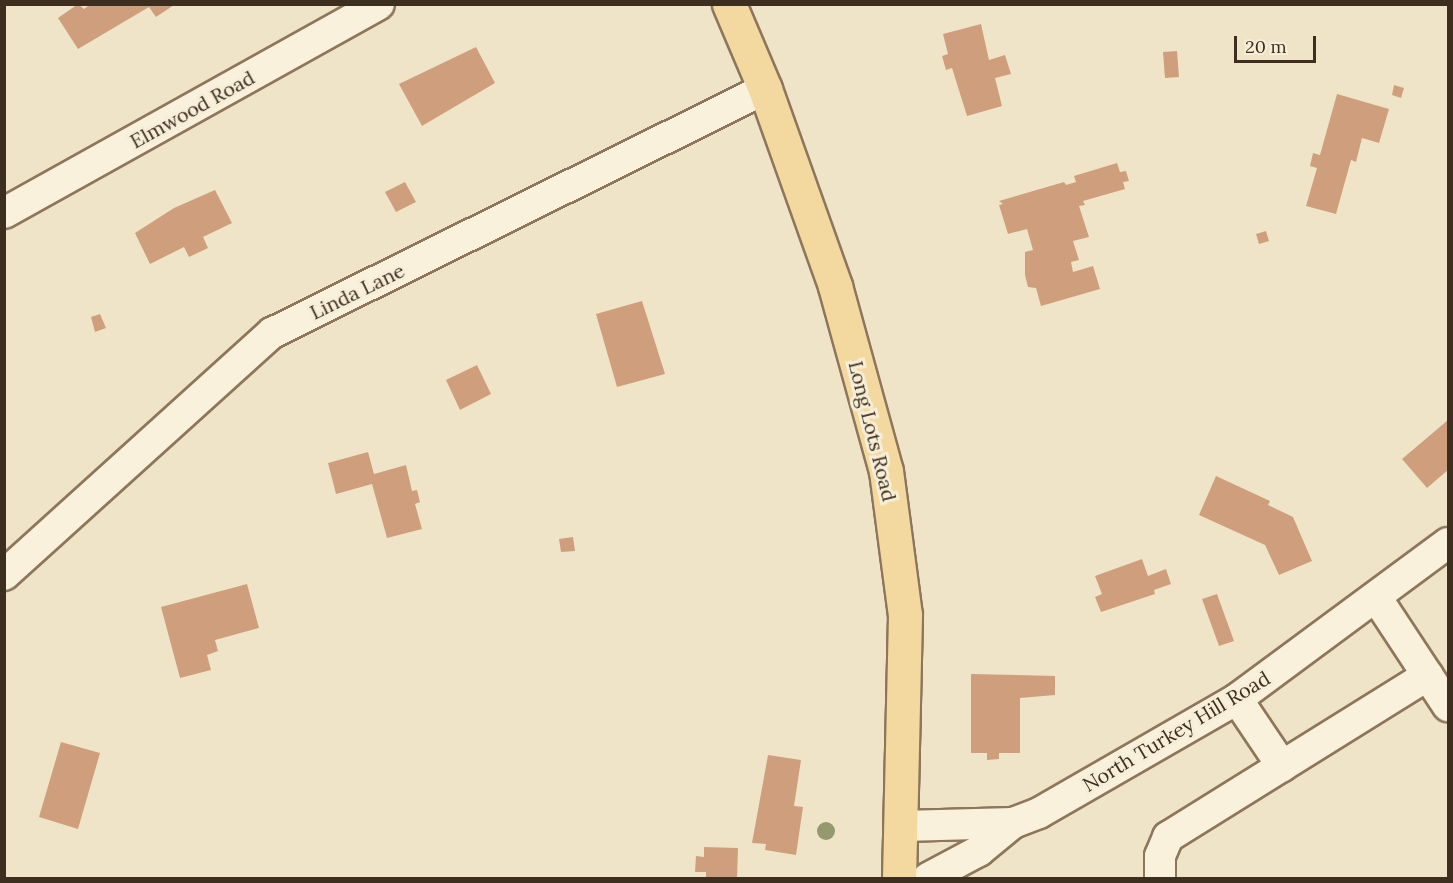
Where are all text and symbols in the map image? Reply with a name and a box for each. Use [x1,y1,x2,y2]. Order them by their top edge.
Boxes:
scale bar [1237,24,1320,62]
text: 20 m [1245,35,1287,58]
street label: Elmwood Road [126,65,258,153]
street label: Linda Lane [306,258,408,324]
street label: Long Lots Road [844,358,902,504]
street label: North Turkey Hill Road [1078,666,1274,796]

